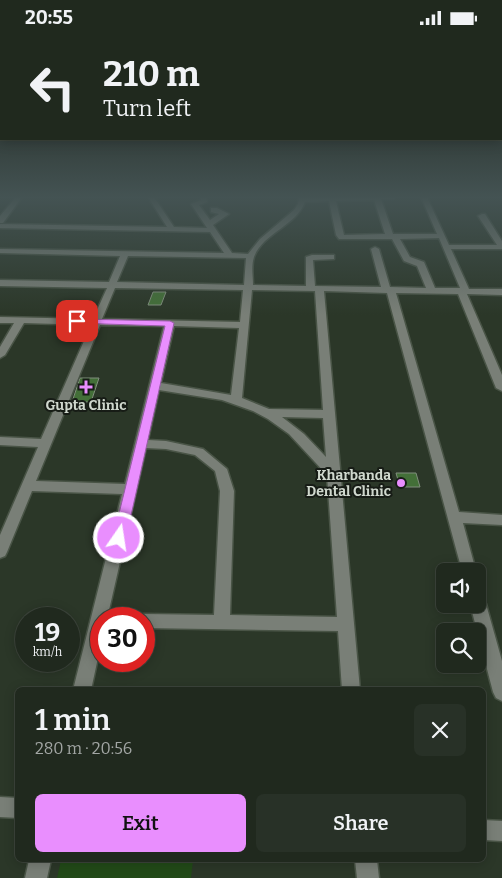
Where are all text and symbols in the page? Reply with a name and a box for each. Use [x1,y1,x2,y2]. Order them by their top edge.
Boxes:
text: 20:55 [25,6,73,29]
text: 210 m [103,53,200,95]
icon: left [20,55,85,120]
text: Turn left [103,95,191,122]
pin [56,300,98,342]
icon: arrive [63,307,91,335]
marker: Gupta Clinic [79,380,93,394]
place label: Gupta Clinic [45,397,127,414]
place label: Kharbanda Dental Clinic [306,467,391,500]
marker: Kharbanda Dental Clinic [395,477,407,489]
position arrow [92,511,144,563]
map controls [436,563,486,673]
button: sound [436,563,486,613]
speed limit sign: 30 [90,607,155,672]
text: 19 [35,618,60,648]
button: search [436,623,486,673]
text: km/h [33,645,62,659]
text: 1 min [35,702,110,738]
button: close [414,704,466,756]
text: 280 m · 20:56 [35,739,132,758]
button: Exit [35,794,246,852]
button: Share [256,794,466,852]

